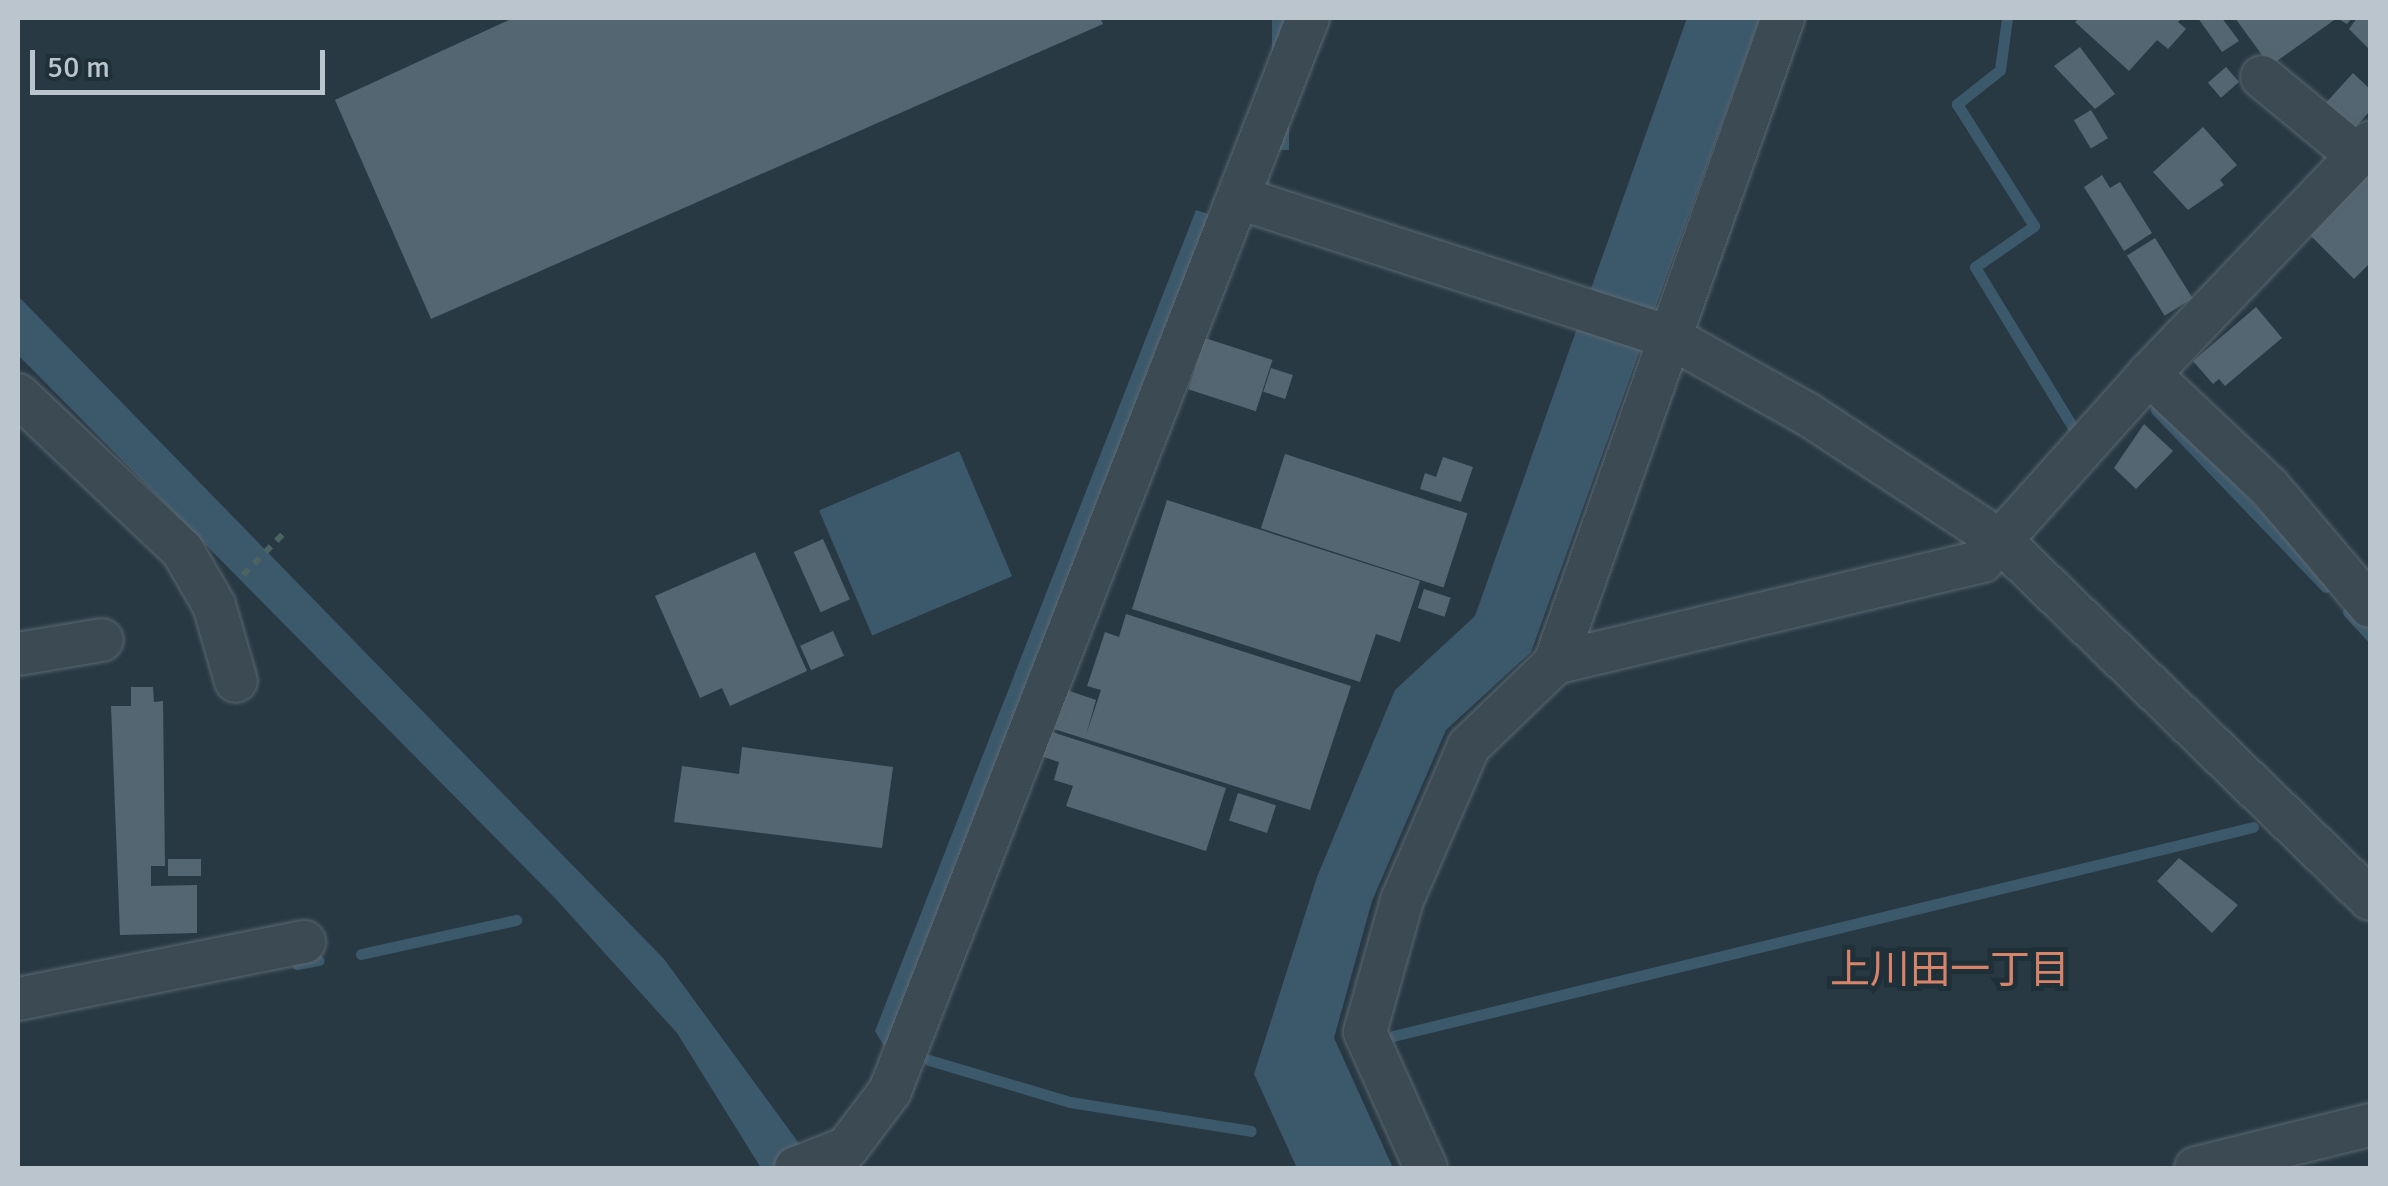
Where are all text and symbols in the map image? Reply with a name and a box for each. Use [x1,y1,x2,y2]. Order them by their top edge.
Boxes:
scale bar [35,30,330,92]
text: 50 m [47,49,110,86]
district label: 上川田一丁目 [1830,946,2070,994]

